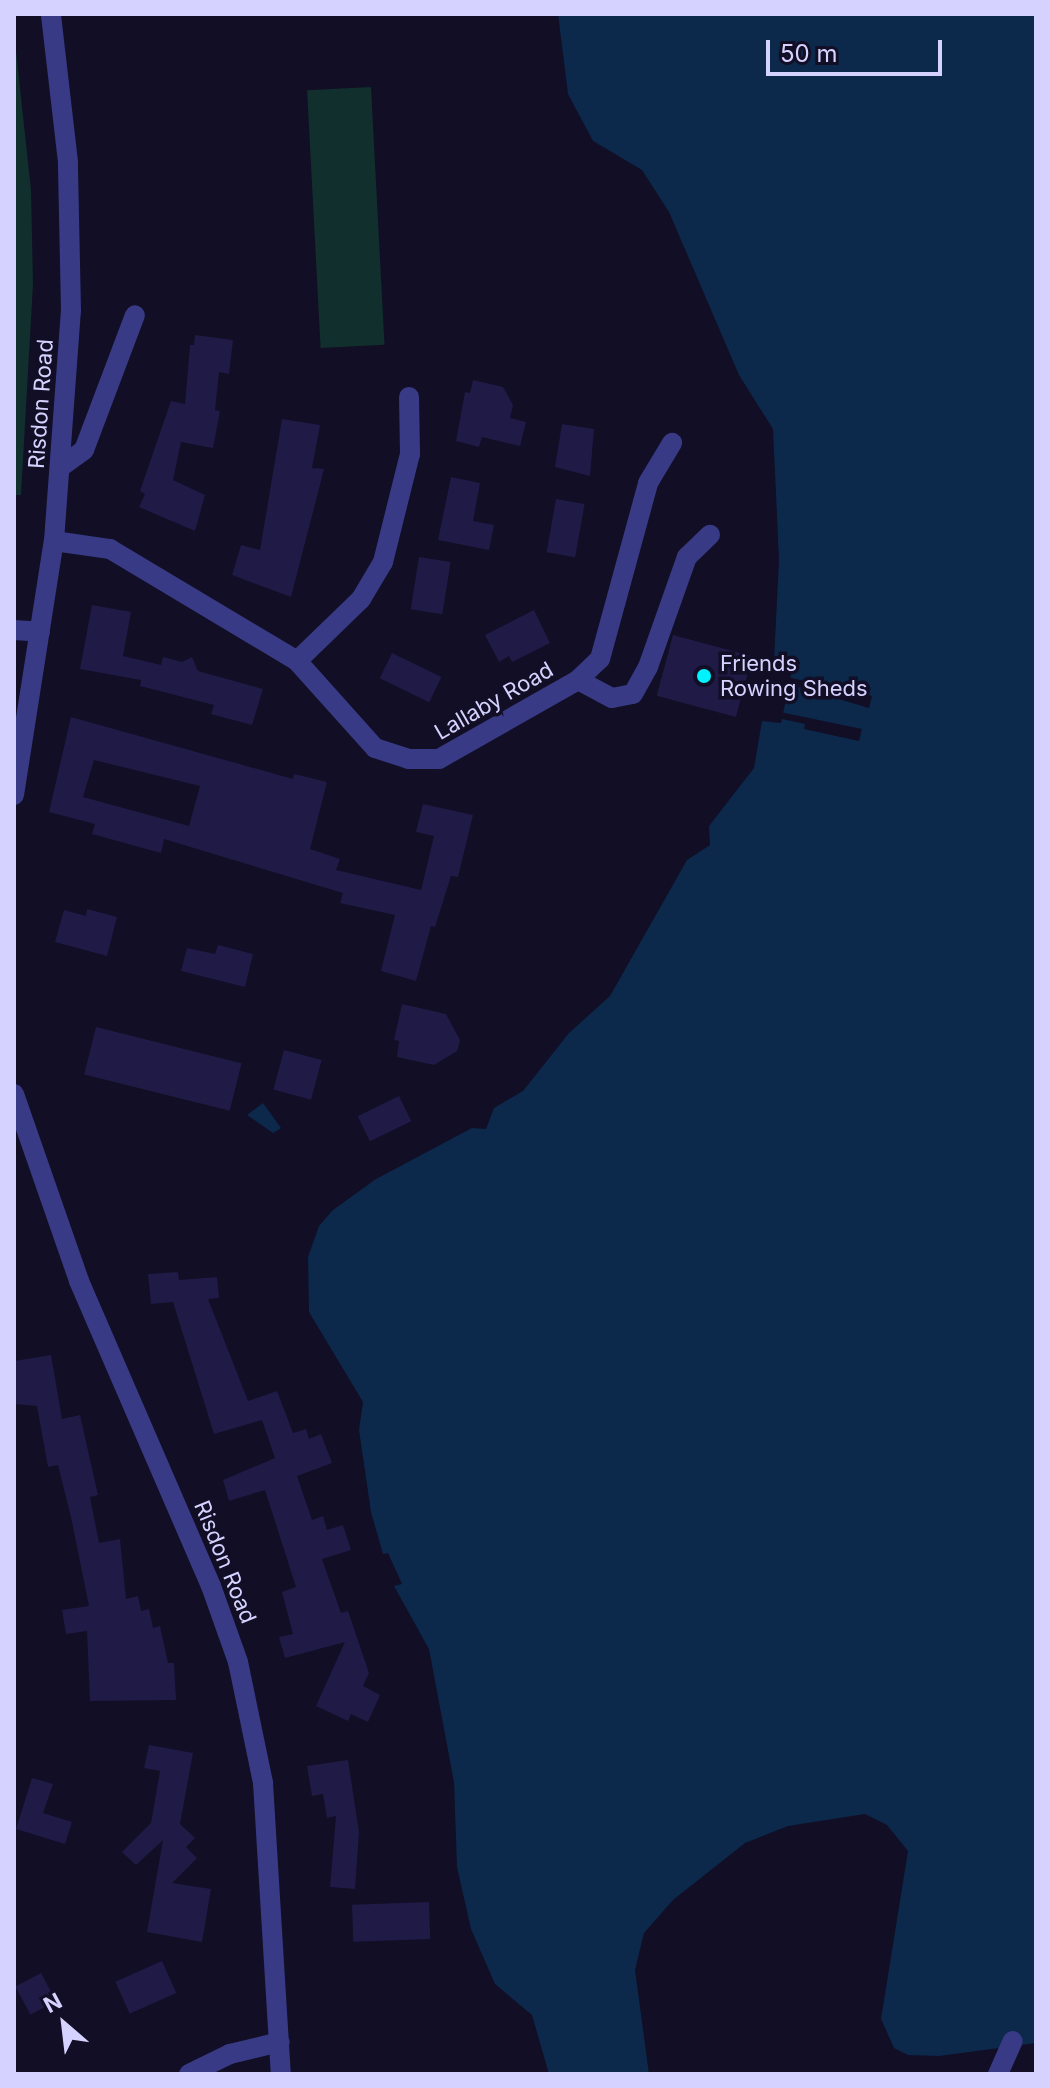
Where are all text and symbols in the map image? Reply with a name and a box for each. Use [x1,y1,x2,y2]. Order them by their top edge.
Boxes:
scale bar [770,24,946,74]
text: 50 m [780,39,838,68]
street label: Risdon Road [23,338,59,470]
place label: Friends Rowing Sheds [720,650,868,702]
street label: Lallaby Road [430,656,558,746]
marker: Friends Rowing Sheds [695,667,713,685]
street label: Risdon Road [188,1497,262,1627]
north arrow [24,1984,104,2064]
text: N [39,1987,66,2018]

